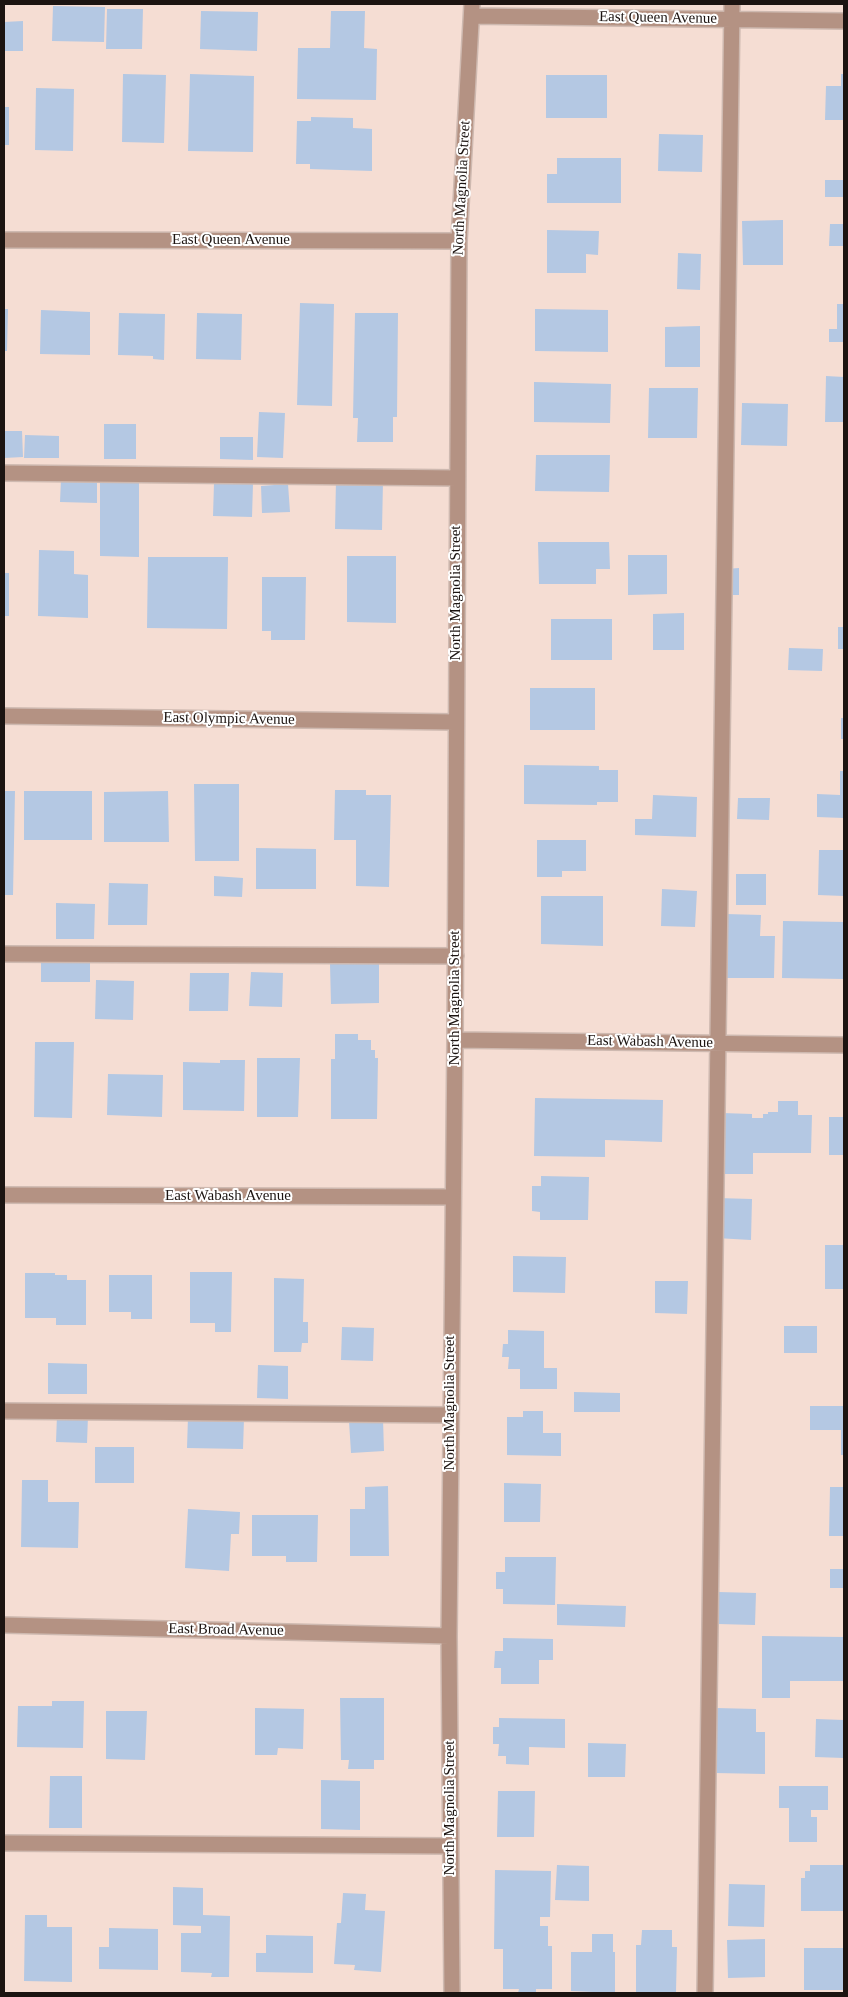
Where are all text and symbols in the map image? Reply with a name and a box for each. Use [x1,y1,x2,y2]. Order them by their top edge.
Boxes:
street label: East Queen Avenue [599,8,717,28]
street label: North Magnolia Street [449,120,475,256]
street label: East Queen Avenue [172,231,290,249]
street label: North Magnolia Street [447,526,465,660]
street label: East Olympic Avenue [163,709,295,729]
street label: North Magnolia Street [446,931,464,1065]
street label: East Wabash Avenue [587,1032,713,1052]
street label: East Wabash Avenue [165,1187,291,1205]
street label: North Magnolia Street [441,1336,459,1470]
street label: East Broad Avenue [168,1620,284,1640]
street label: North Magnolia Street [441,1741,459,1875]

